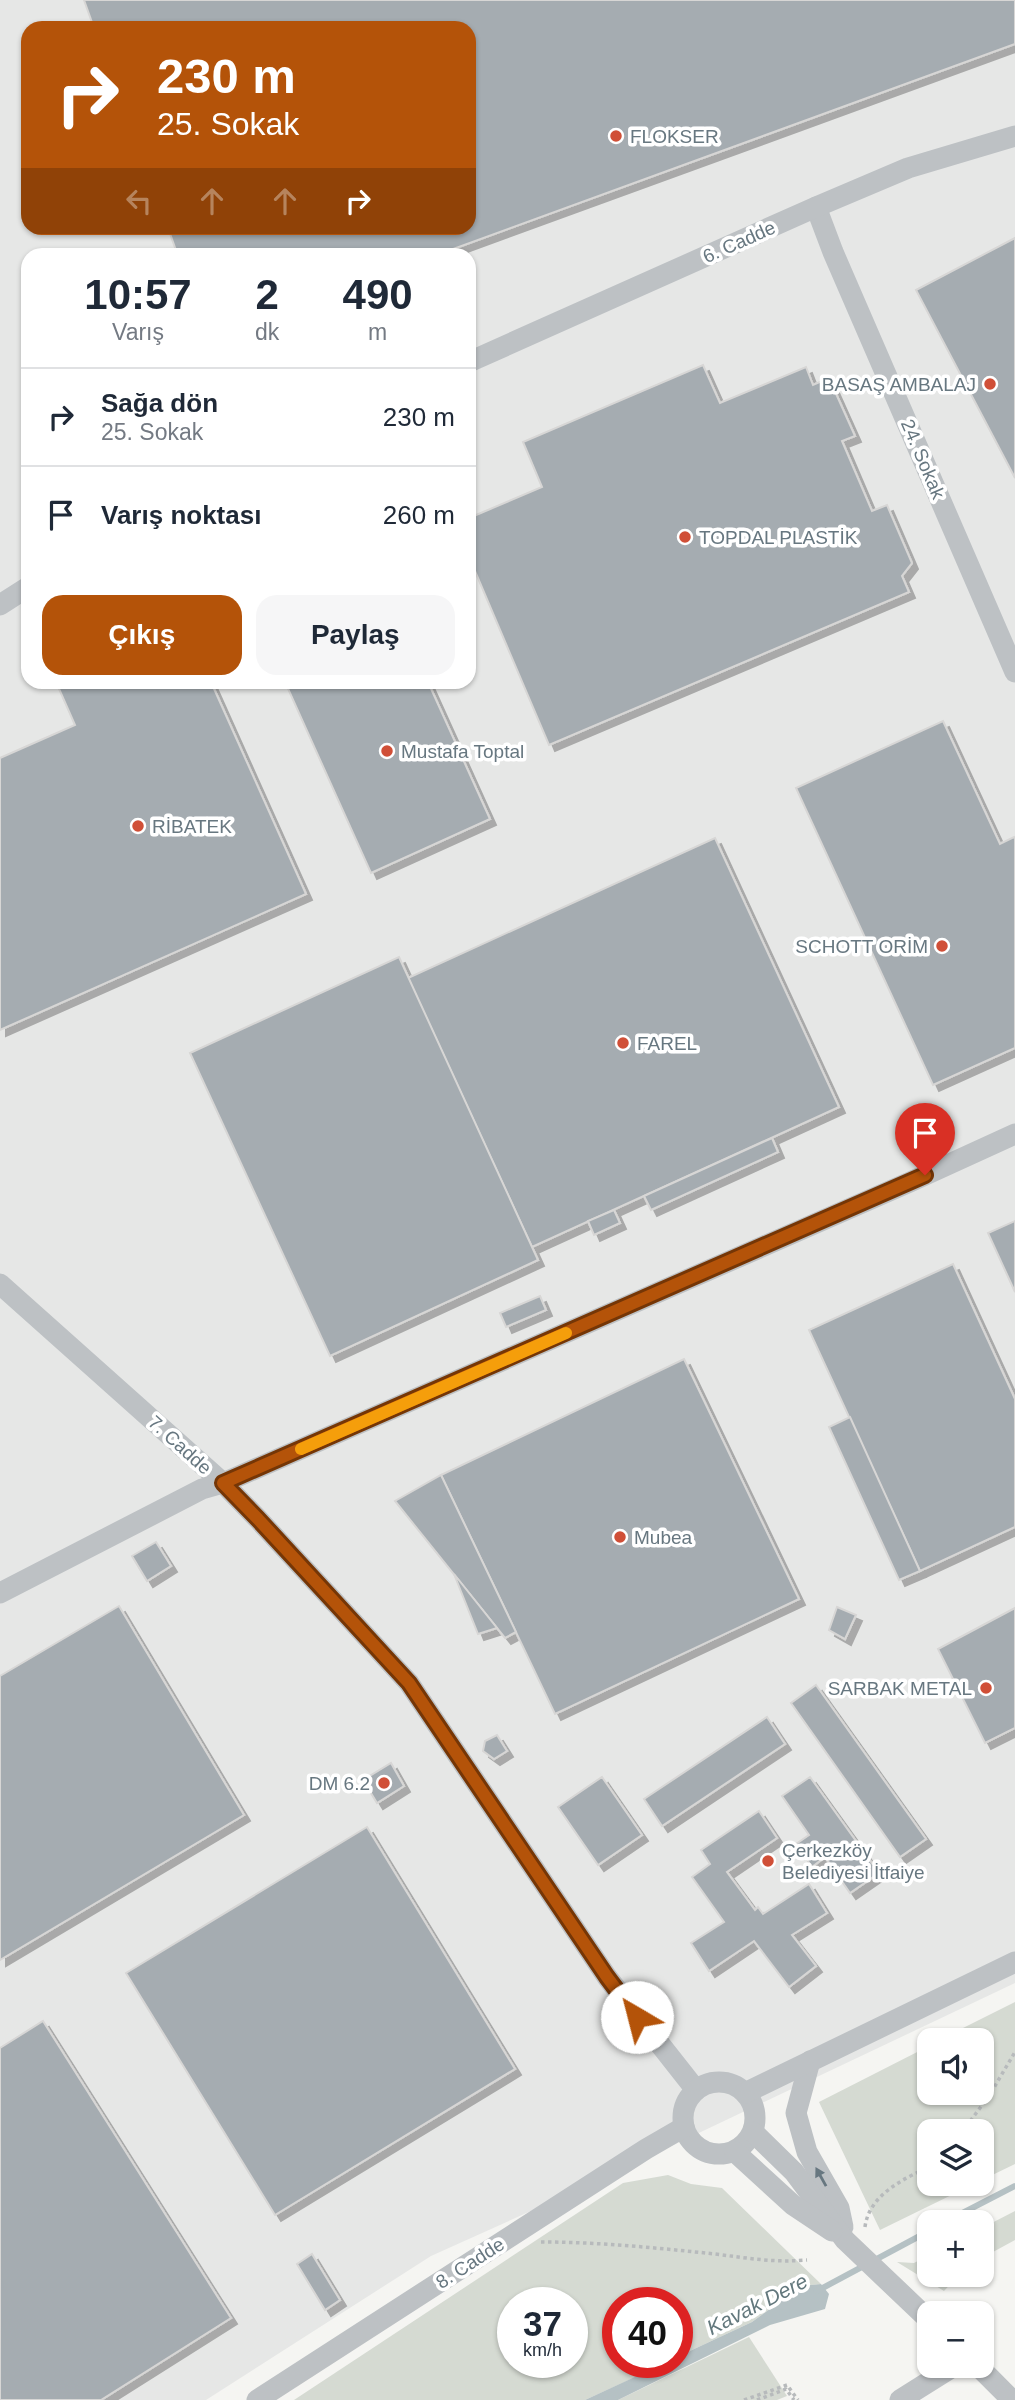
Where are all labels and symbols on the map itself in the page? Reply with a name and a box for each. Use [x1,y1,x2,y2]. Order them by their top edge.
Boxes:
place label: FLOKSER [630,126,719,147]
marker: FLOKSER [608,128,624,144]
street label: 6. Cadde [700,217,778,267]
place label: BASAŞ AMBALAJ [822,374,976,395]
marker: BASAŞ AMBALAJ [982,376,998,392]
street label: 24. Sokak [897,416,949,502]
place label: TOPDAL PLASTİK [699,527,858,548]
marker: TOPDAL PLASTİK [677,529,693,545]
place label: Mustafa Toptal [401,741,524,762]
marker: Mustafa Toptal [379,743,395,759]
place label: RİBATEK [152,816,232,837]
marker: RİBATEK [130,818,146,834]
place label: SCHOTT ORİM [795,936,928,957]
marker: SCHOTT ORİM [934,938,950,954]
place label: FAREL [637,1033,697,1054]
marker: FAREL [615,1035,631,1051]
pin [895,1103,955,1175]
street label: 7. Cadde [144,1411,216,1479]
place label: Mubea [634,1527,693,1548]
marker: Mubea [612,1529,628,1545]
place label: SARBAK METAL [828,1678,972,1699]
marker: SARBAK METAL [978,1680,994,1696]
place label: DM 6.2 [309,1773,370,1794]
marker: DM 6.2 [376,1775,392,1791]
place label: Çerkezköy Belediyesi İtfaiye [782,1840,925,1883]
marker: Çerkezköy Belediyesi İtfaiye [760,1853,776,1869]
position arrow [600,1980,674,2054]
one-way arrow [815,2167,827,2186]
street label: 8. Cadde [432,2233,508,2293]
water label: Kavak Dere [703,2269,811,2339]
speed limit sign: 40 [602,2287,693,2378]

